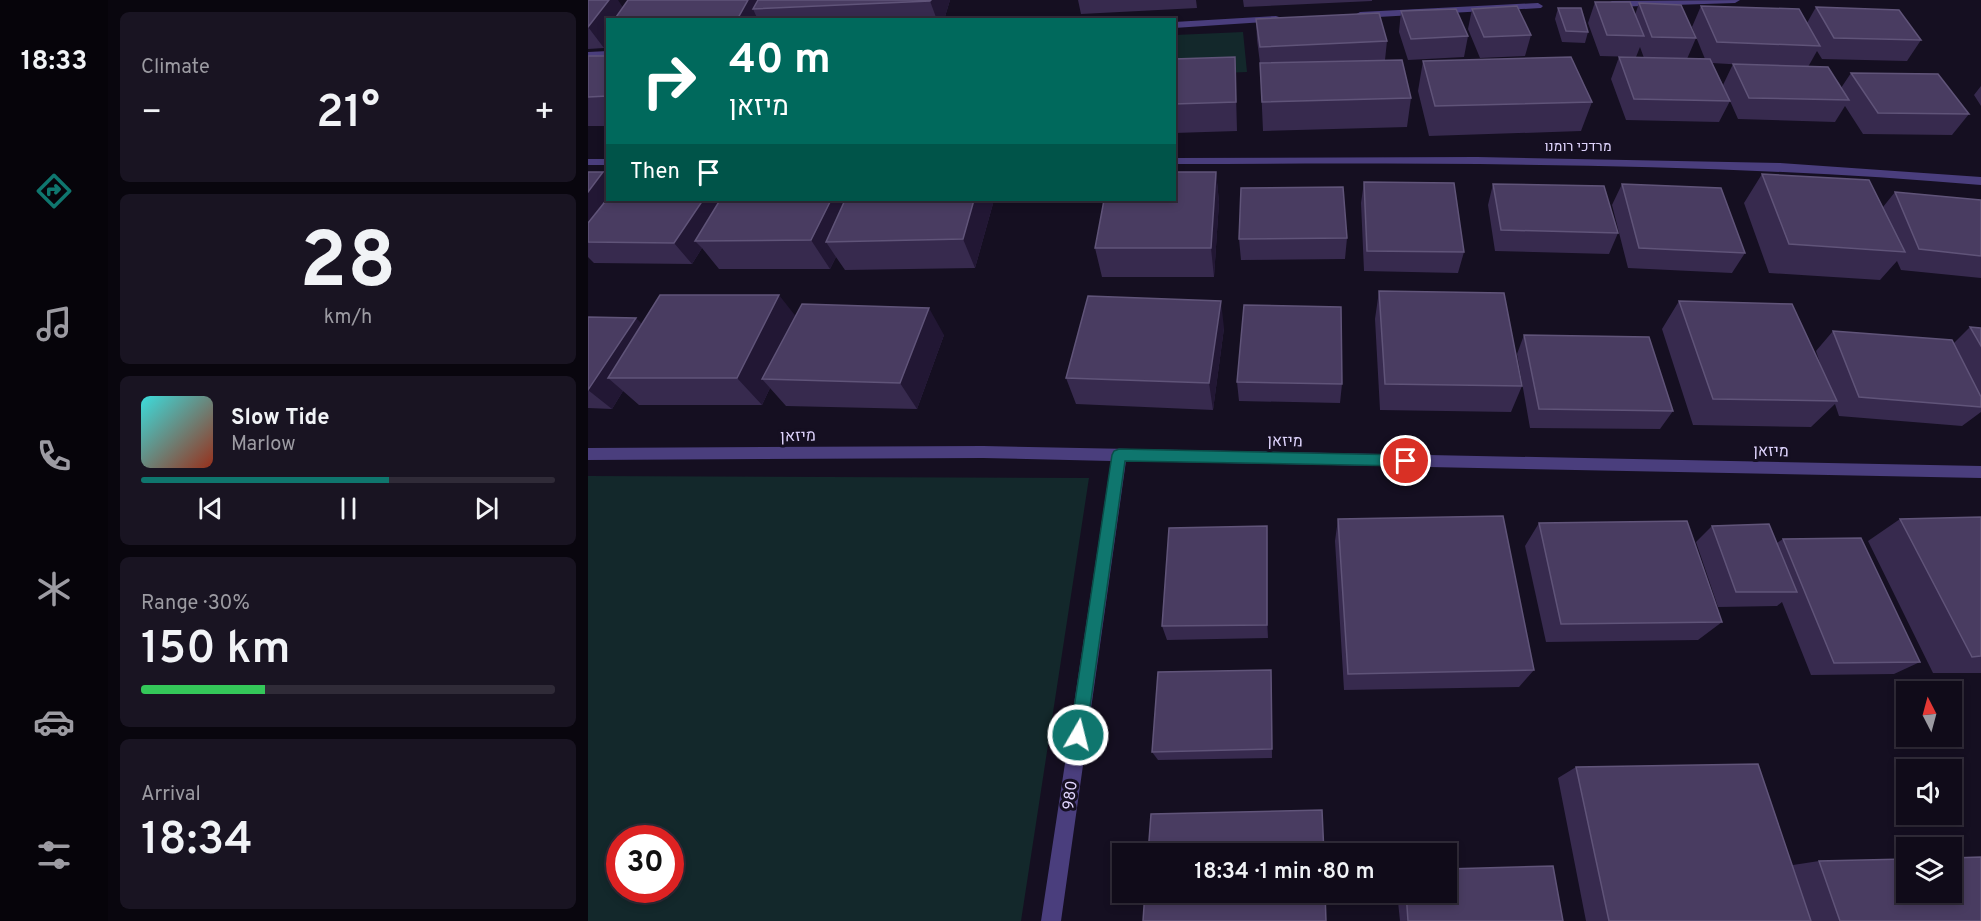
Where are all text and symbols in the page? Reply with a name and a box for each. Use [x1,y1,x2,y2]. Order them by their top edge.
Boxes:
text: 40 m [729,35,831,88]
icon: right [630,42,708,120]
text: 18:33 [21,45,87,79]
text: Climate [141,55,210,81]
text: 21° [316,86,380,143]
text: מיזאן [729,91,789,125]
text: − [141,93,162,135]
text: + [534,93,555,135]
street label: מרדכי רומנו [1544,139,1612,156]
icon: arrive [692,156,725,189]
text: Then [630,159,680,186]
icon: directions [33,170,75,212]
text: 28 [300,216,396,315]
icon: music [33,303,75,345]
text: km/h [324,305,372,331]
text: Slow Tide [231,405,330,432]
street label: מיזאן [780,427,816,447]
text: Marlow [231,432,295,458]
street label: מיזאן [1267,432,1303,452]
icon: phone [33,435,75,477]
pin [1380,435,1431,486]
street label: מיזאן [1753,442,1789,462]
icon: arrive [1389,444,1422,477]
icon: previous [194,492,227,525]
icon: pause [332,492,365,525]
icon: next [470,492,503,525]
icon: climate [33,568,75,610]
text: Range · 30% [141,591,250,617]
text: 150 km [141,622,290,679]
north arrow [1896,681,1962,747]
map controls [1896,681,1962,903]
icon: car [33,701,75,743]
position arrow [1046,703,1110,767]
button: sound [1896,759,1962,825]
street label: 980 [1059,779,1083,811]
text: Arrival [141,782,201,808]
text: 18:34 [141,813,253,870]
speed limit sign: 30 [606,825,684,903]
icon: filters [33,834,75,876]
button: layers [1896,837,1962,903]
text: 18:34 · 1 min · 80 m [1194,859,1375,886]

